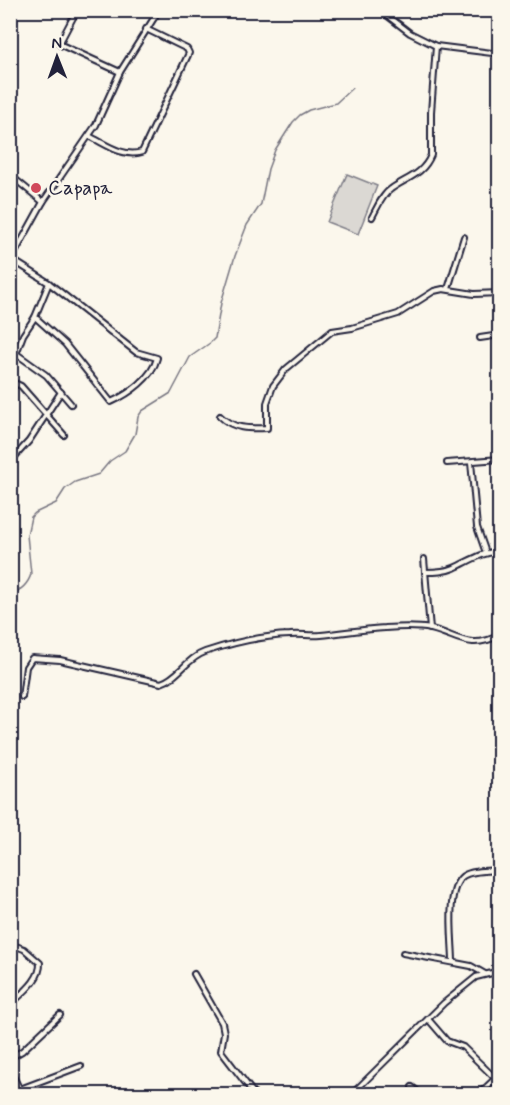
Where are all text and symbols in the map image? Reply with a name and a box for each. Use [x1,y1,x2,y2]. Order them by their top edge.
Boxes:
north arrow [27,27,87,87]
text: N [51,33,62,54]
place label: Capapa [48,174,113,202]
marker: Capapa [29,181,43,195]

